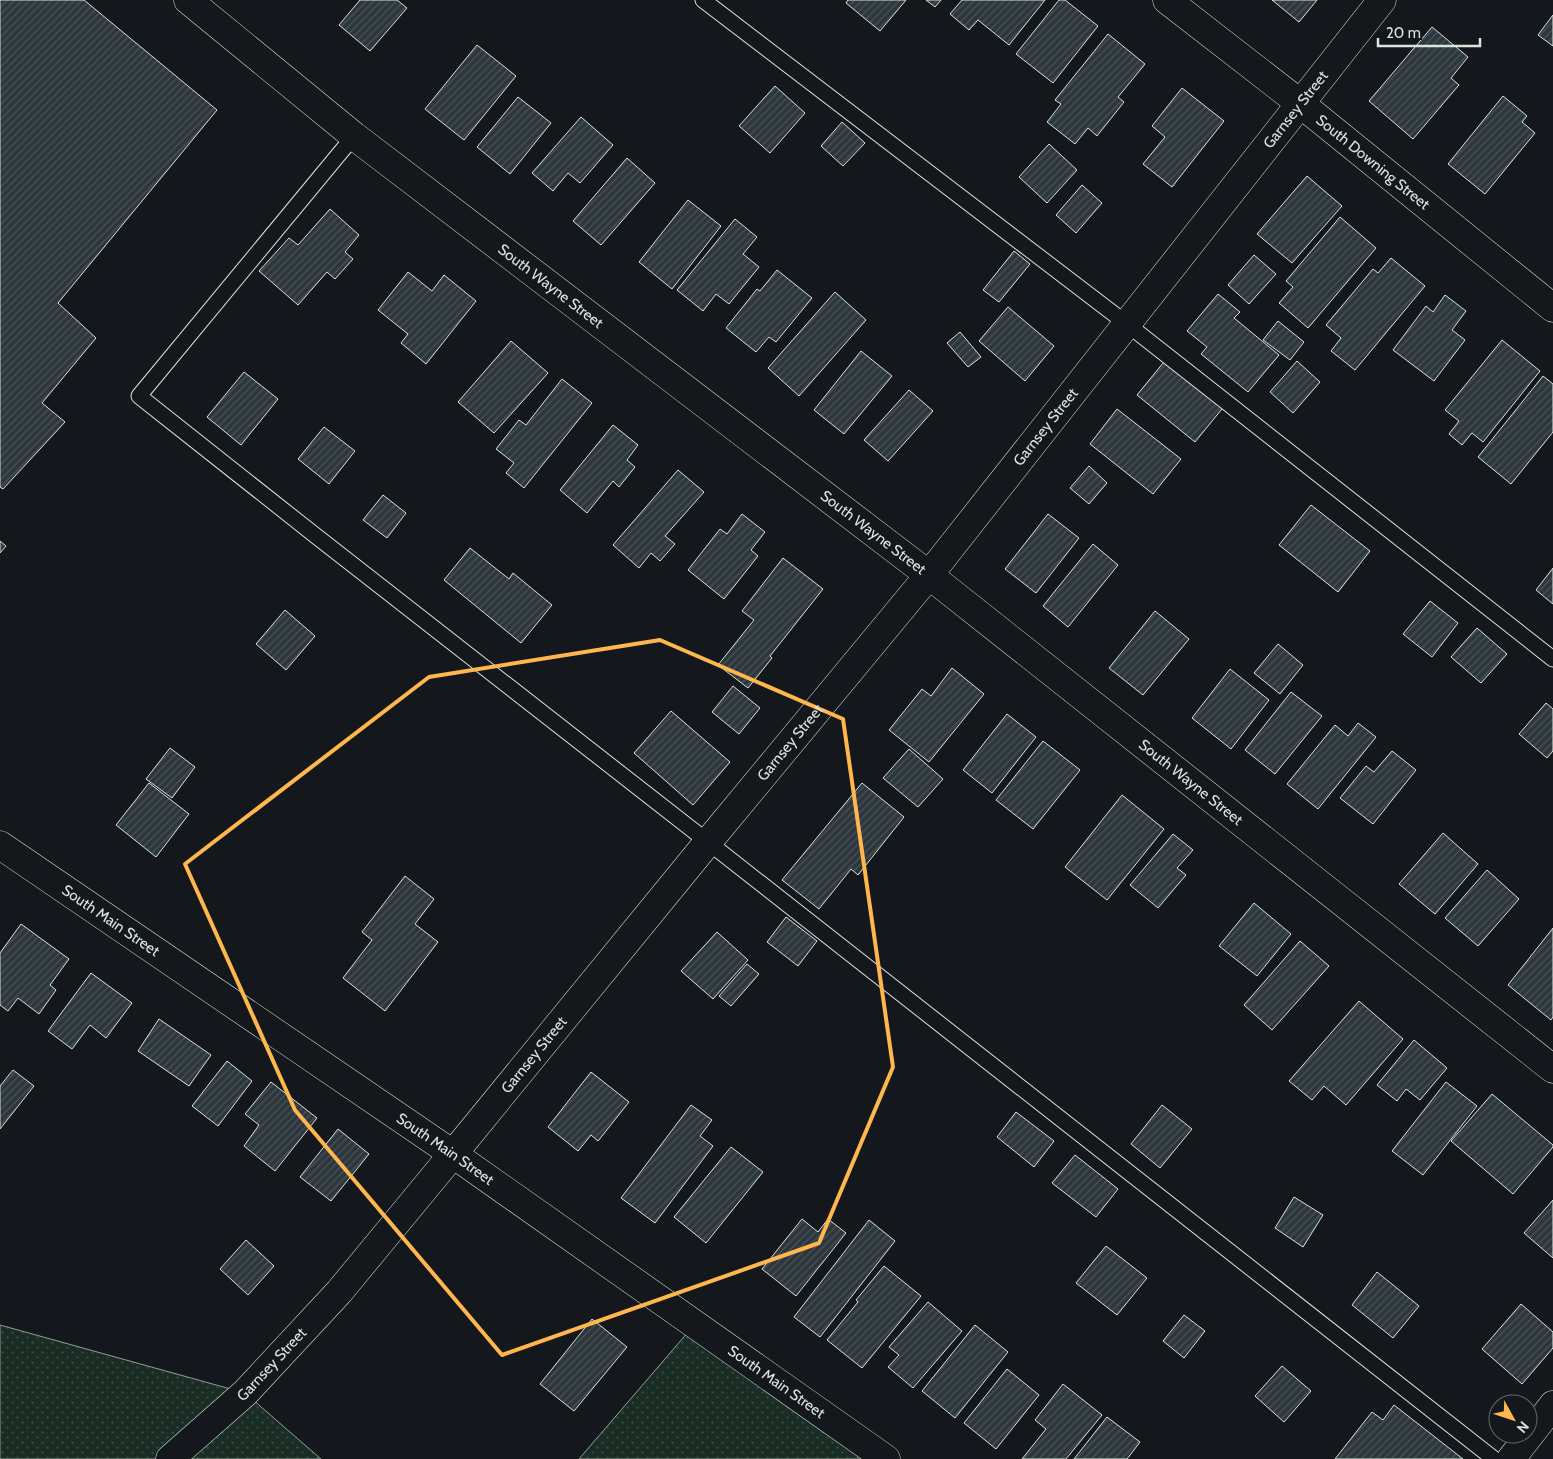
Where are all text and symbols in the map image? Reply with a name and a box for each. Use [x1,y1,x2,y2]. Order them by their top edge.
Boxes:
scale bar [1378,15,1480,47]
text: 20 m [1386,24,1421,42]
street label: Garnsey Street [1260,67,1332,152]
street label: South Downing Street [1312,111,1433,213]
street label: South Wayne Street [494,240,607,332]
street label: Garnsey Street [1010,385,1082,469]
street label: South Wayne Street [817,487,930,578]
street label: Garnsey Street [753,701,827,784]
street label: South Wayne Street [1135,736,1246,829]
street label: South Main Street [58,881,163,960]
street label: Garnsey Street [497,1013,571,1097]
street label: South Main Street [393,1109,497,1189]
street label: Garnsey Street [233,1324,310,1405]
street label: South Main Street [725,1342,828,1422]
north arrow [1488,1394,1538,1444]
text: N [1513,1418,1533,1437]

